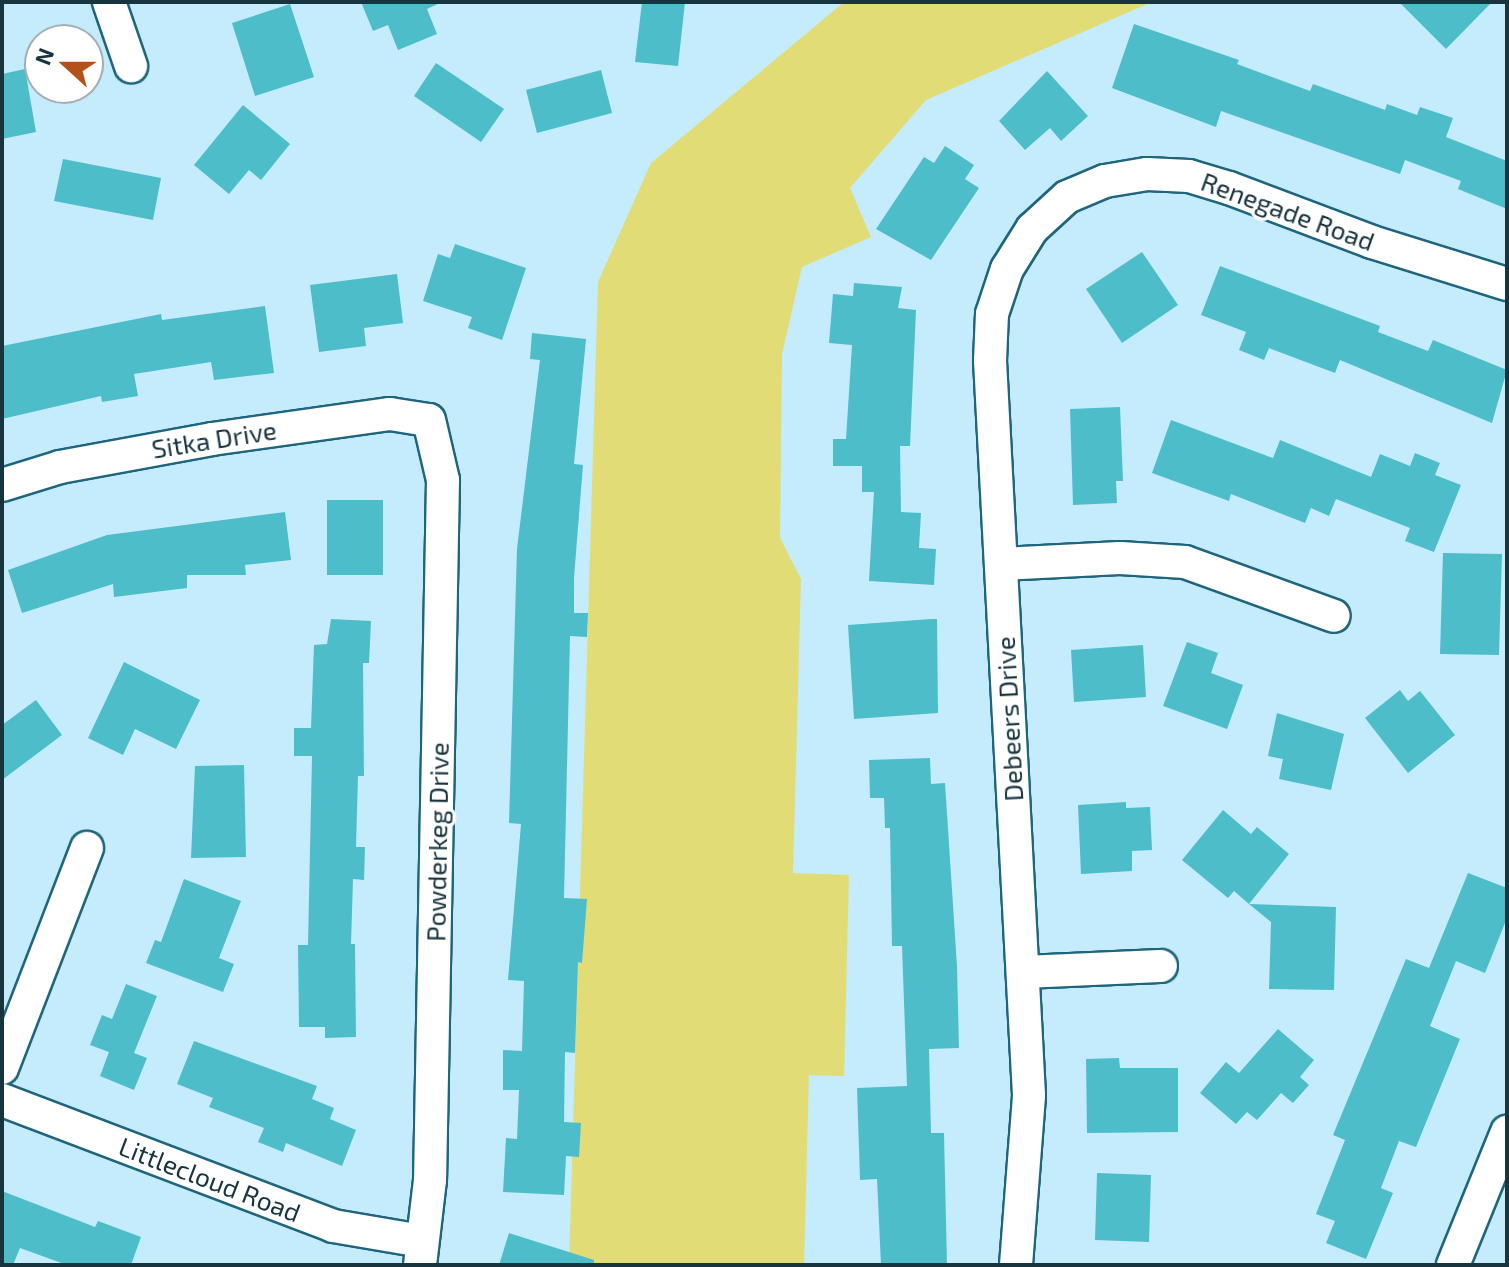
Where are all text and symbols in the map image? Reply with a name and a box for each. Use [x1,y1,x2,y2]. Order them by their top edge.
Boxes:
north arrow [24,24,104,104]
text: N [28,44,58,68]
street label: Renegade Road [1197,165,1379,257]
street label: Sitka Drive [149,414,279,464]
street label: Debeers Drive [989,636,1029,802]
street label: Powderkeg Drive [420,742,454,942]
street label: Littlecloud Road [115,1130,305,1228]

